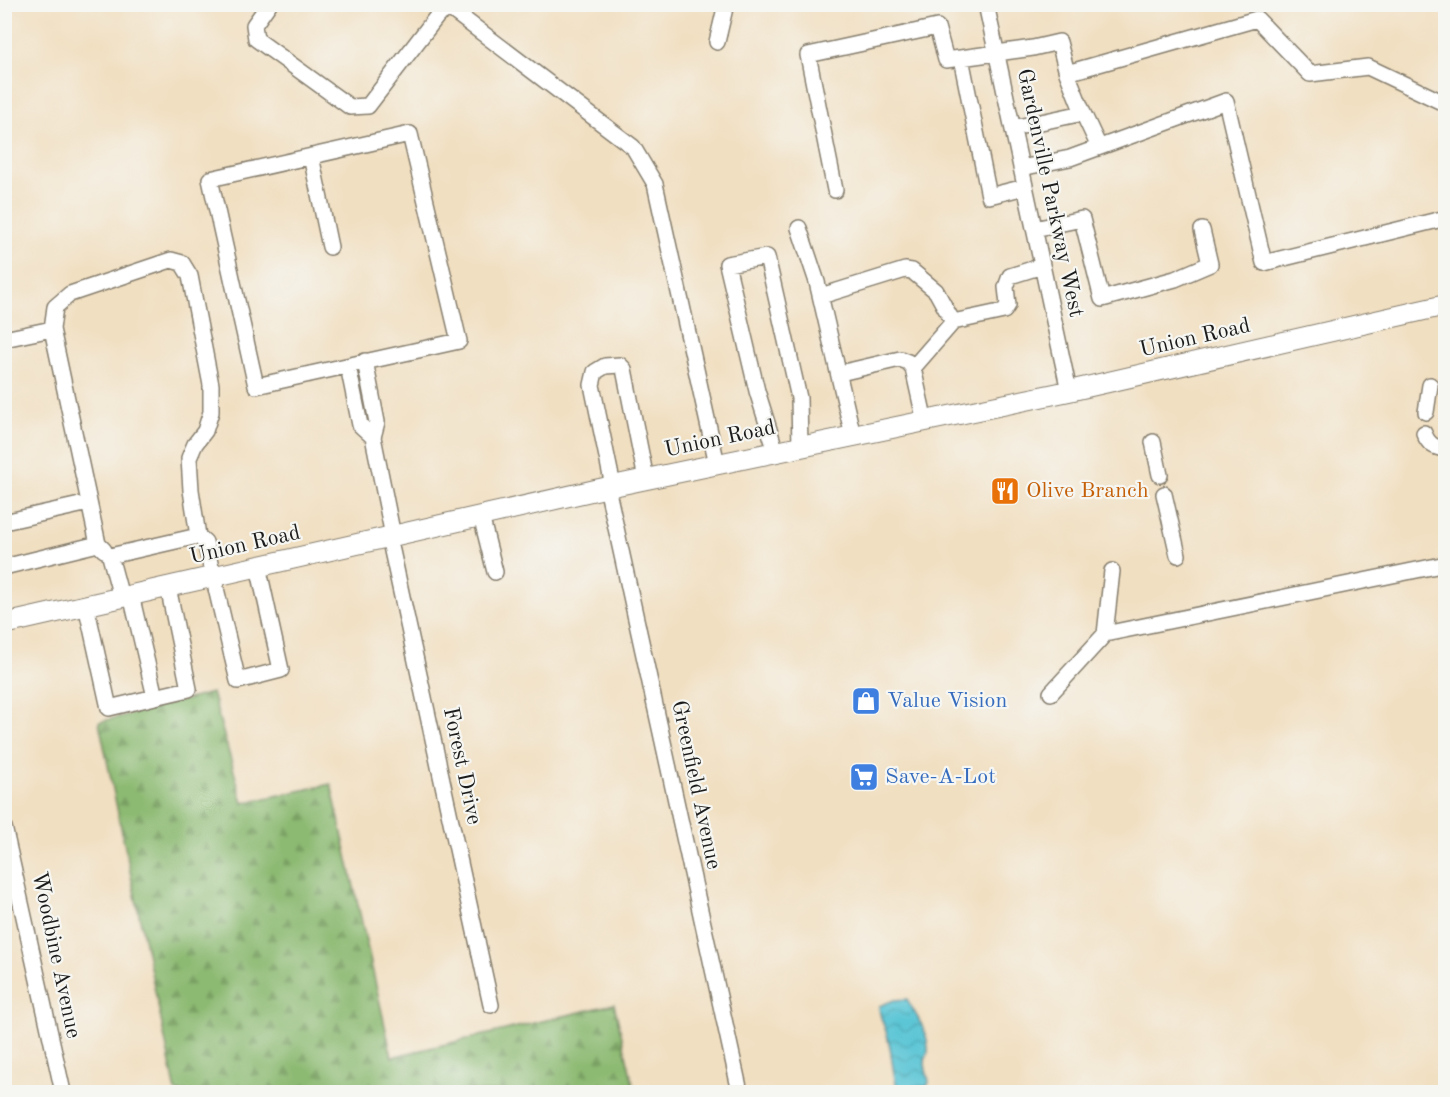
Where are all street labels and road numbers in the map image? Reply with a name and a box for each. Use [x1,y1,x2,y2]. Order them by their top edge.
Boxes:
street label: Gardenville Parkway West [1013,67,1087,319]
street label: Union Road [1137,315,1253,361]
street label: Union Road [662,416,778,462]
street label: Union Road [187,522,303,568]
street label: Greenfield Avenue [667,698,725,872]
street label: Forest Drive [439,705,485,827]
street label: Woodbine Avenue [28,870,84,1040]

